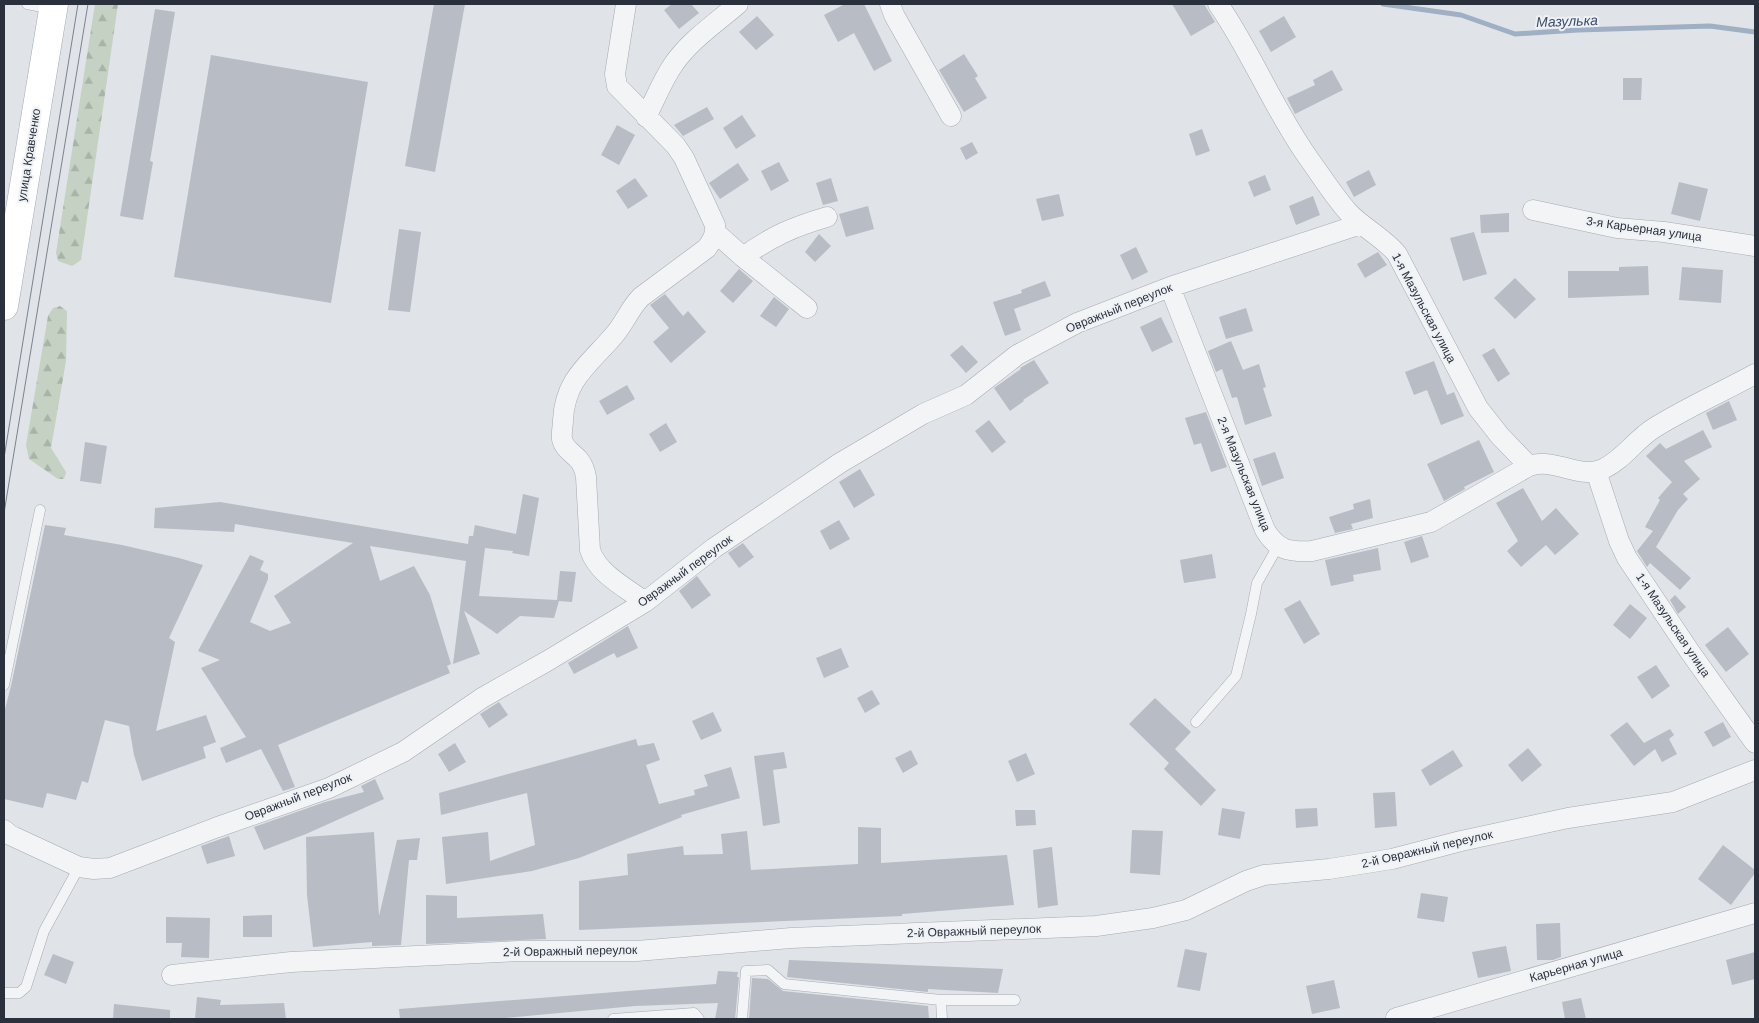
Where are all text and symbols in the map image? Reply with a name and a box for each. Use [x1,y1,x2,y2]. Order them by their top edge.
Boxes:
water label: Мазулька [1536,12,1598,30]
street label: улица Кравченко [15,107,43,203]
street label: 3-я Карьерная улица [1585,214,1703,244]
street label: 1-я Мазульская улица [1389,251,1459,366]
street label: Овражный переулок [1064,280,1175,336]
street label: 2-я Мазульская улица [1215,415,1274,534]
street label: Овражный переулок [635,532,736,610]
street label: 1-я Мазульская улица [1633,570,1713,680]
street label: Овражный переулок [242,770,354,824]
street label: 2-й Овражный переулок [1360,827,1495,871]
street label: 2-й Овражный переулок [907,922,1042,940]
street label: 2-й Овражный переулок [503,943,638,959]
street label: Карьерная улица [1528,945,1624,985]

